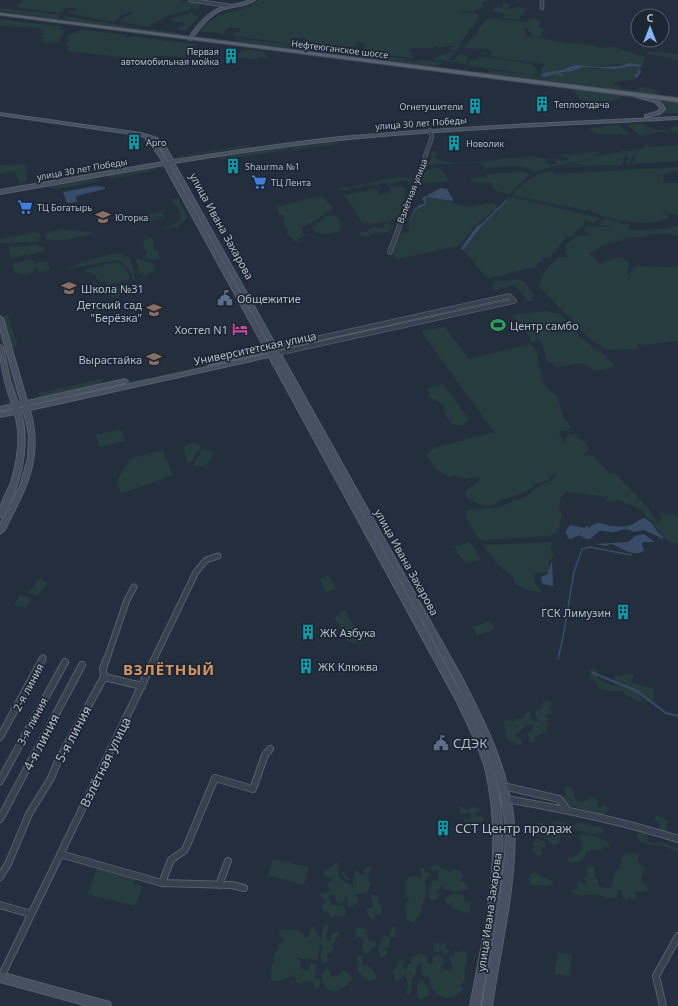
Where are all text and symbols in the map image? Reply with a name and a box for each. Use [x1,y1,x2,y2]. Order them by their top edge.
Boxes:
north arrow [630,8,670,48]
text: С [646,10,654,25]
street label: Нефтеюганское шоссе [291,37,389,61]
place label: Первая автомобильная мойка [121,45,219,68]
building icon: Первая автомобильная мойка [222,47,240,65]
building icon: Теплоотдача [533,95,551,113]
building icon: Огнетушители [466,97,484,115]
place label: Теплоотдача [554,98,610,111]
place label: Огнетушители [399,100,463,113]
street label: улица 30 лет Победы [375,113,467,133]
building icon: Арго [125,133,143,151]
building icon: Новолик [445,134,463,152]
place label: Арго [146,136,166,149]
place label: Новолик [466,137,504,150]
street label: улица 30 лет Победы [36,155,128,183]
building icon: Shaurma №1 [224,157,242,175]
street label: Взлётная улица [394,157,430,225]
place label: Shaurma №1 [245,160,300,173]
street label: улица Ивана Захарова [186,170,258,282]
supermarket icon: ТЦ Лента [250,173,268,191]
place label: ТЦ Лента [271,176,311,189]
supermarket icon: ТЦ Богатырь [16,198,34,216]
place label: ТЦ Богатырь [37,201,92,214]
school or university icon: Югорка [94,208,112,226]
place label: Югорка [115,211,148,224]
school or university icon: Школа №31 [60,279,78,297]
place label: Школа №31 [81,281,144,296]
public building icon: Общежитие [216,289,234,307]
place label: Общежитие [237,291,301,306]
place label: Детский сад "Берёзка" [77,297,142,325]
school or university icon: Детский сад "Берёзка" [145,301,163,319]
sports icon: Центр самбо [489,316,507,334]
place label: Центр самбо [510,318,579,333]
hotel icon: Хостел N1 [231,320,249,338]
place label: Хостел N1 [175,322,228,337]
street label: Университетская улица [192,328,318,368]
school or university icon: Вырастайка [145,350,163,368]
place label: Вырастайка [78,352,142,367]
street label: улица Ивана Захарова [371,506,443,618]
building icon: ГСК Лимузин [614,603,632,621]
place label: ГСК Лимузин [541,605,611,620]
building icon: ЖК Азбука [299,623,317,641]
place label: ЖК Азбука [320,625,376,640]
building icon: ЖК Клюква [297,657,315,675]
district label: ВЗЛЁТНЫЙ [123,659,215,679]
place label: ЖК Клюква [318,659,378,674]
street label: 2-я линия [9,660,47,714]
street label: 3-я линия [13,694,51,748]
street label: 5-я линия [51,703,95,765]
street label: 4-я линия [19,711,63,773]
street label: Взлётная улица [75,714,135,810]
public building icon: СДЭК [432,734,450,752]
place label: СДЭК [453,734,487,752]
building icon: CCТ Центр продаж [434,819,452,837]
place label: CCТ Центр продаж [455,819,572,837]
street label: улица Ивана Захарова [473,852,505,972]

